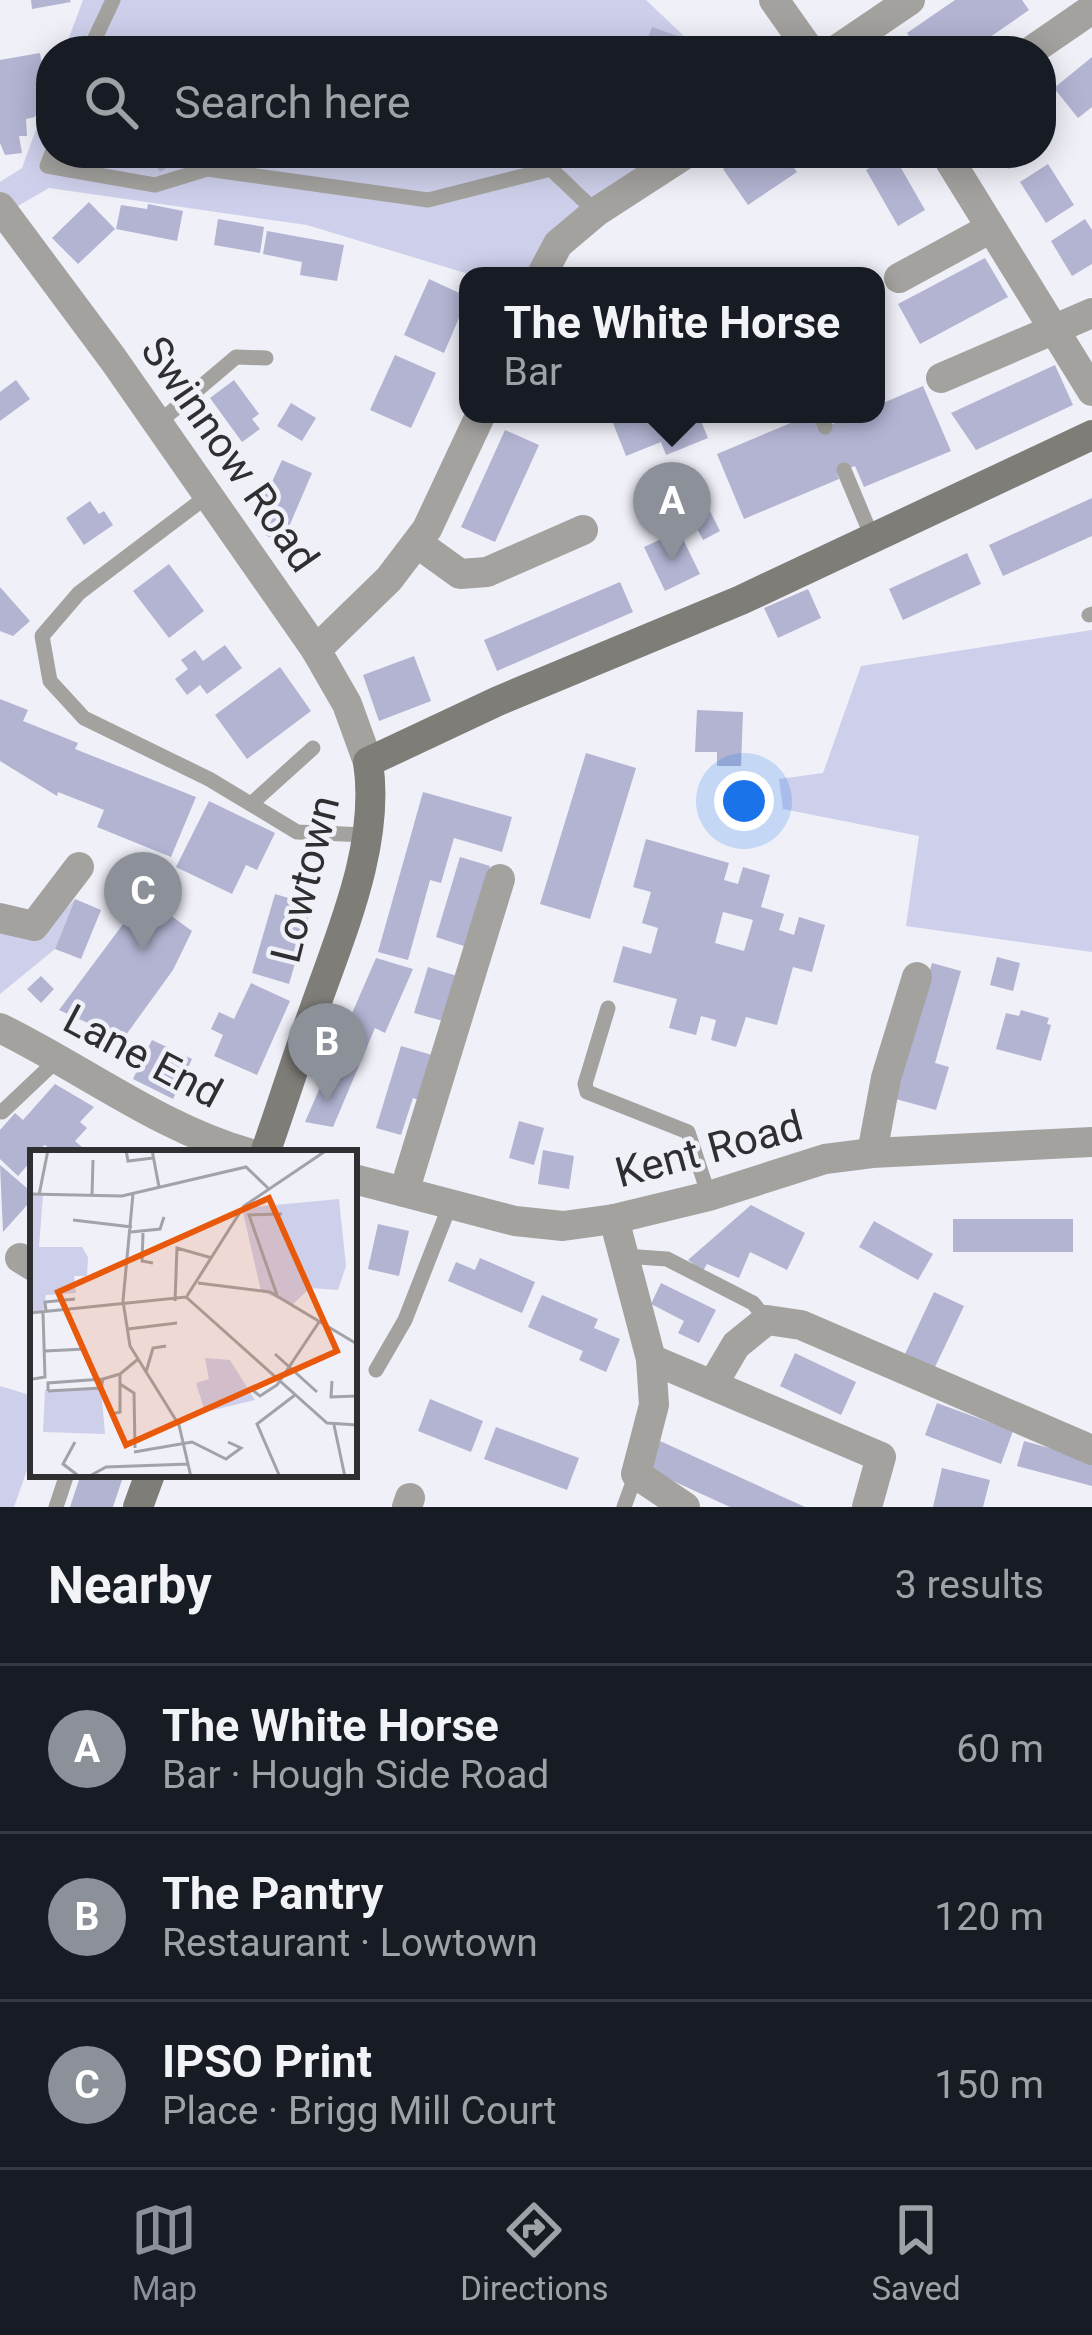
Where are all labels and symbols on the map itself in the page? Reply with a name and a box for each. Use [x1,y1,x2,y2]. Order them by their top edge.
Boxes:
street label: Swinnow Road [131,327,329,581]
pin: A [633,462,711,561]
your location [714,771,774,831]
street label: Lowtown [261,791,349,967]
pin: C [104,852,182,951]
street label: Lane End [56,994,230,1118]
pin: B [288,1003,366,1102]
street label: Kent Road [610,1101,808,1197]
inset map [30,1150,357,1477]

